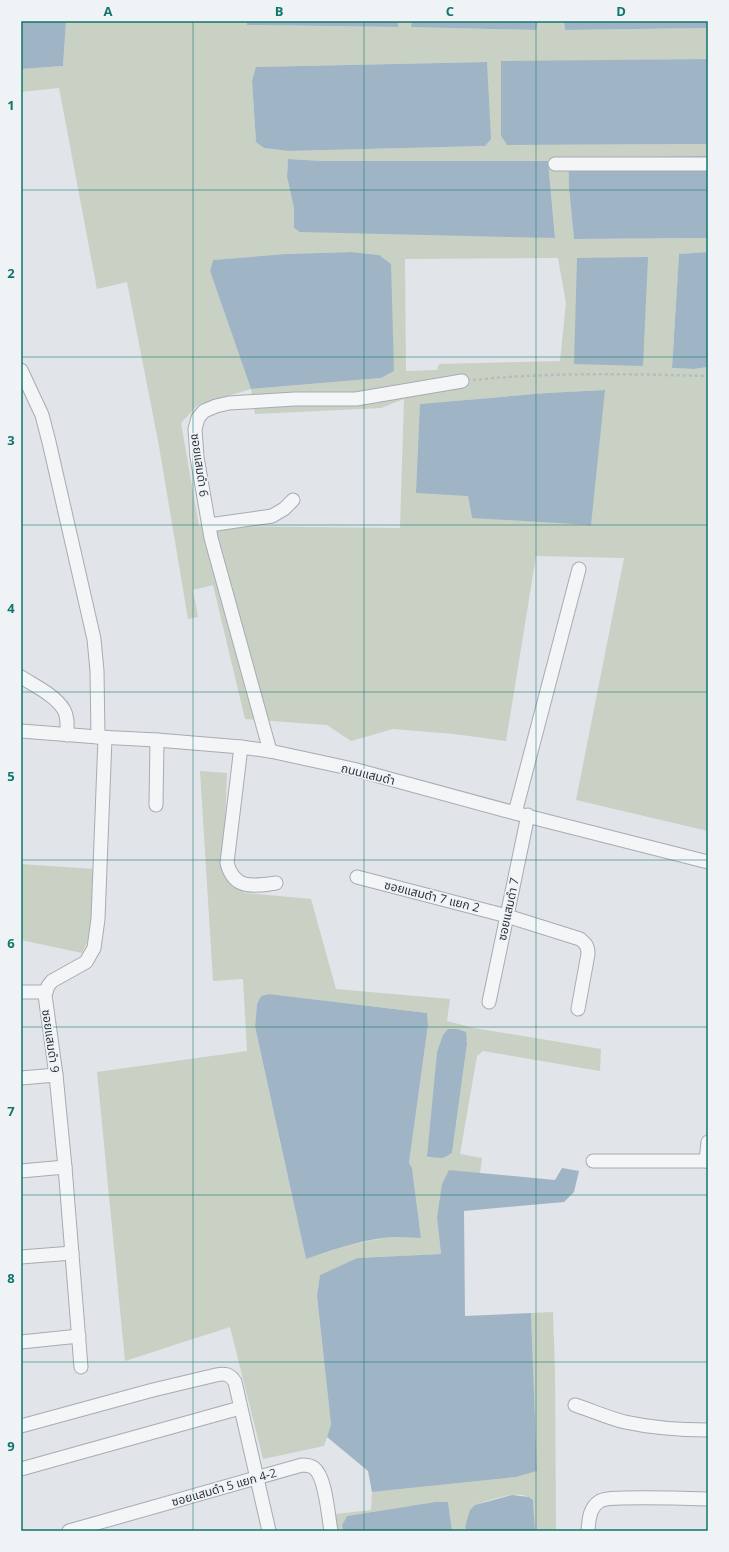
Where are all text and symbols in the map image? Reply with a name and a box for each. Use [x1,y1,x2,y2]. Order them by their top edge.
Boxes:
text: A [104,2,113,20]
text: B [275,2,284,20]
text: C [446,2,454,20]
text: D [616,2,626,20]
text: 1 [7,96,15,114]
text: 2 [7,264,15,282]
text: 3 [7,431,15,449]
street label: ซอยแสมดำ 6 [187,432,213,498]
text: 4 [7,599,15,617]
street label: ถนนแสมดำ [339,759,397,789]
text: 5 [7,767,15,785]
street label: ซอยแสมดำ 7 แยก 2 [383,876,482,916]
street label: ซอยแสมดำ 7 [493,876,523,942]
text: 6 [7,934,15,952]
street label: ซอยแสมดำ 9 [38,1008,64,1074]
text: 7 [7,1102,15,1120]
text: 8 [7,1269,15,1287]
text: 9 [7,1437,15,1455]
street label: ซอยแสมดำ 5 แยก 4-2 [170,1464,279,1510]

